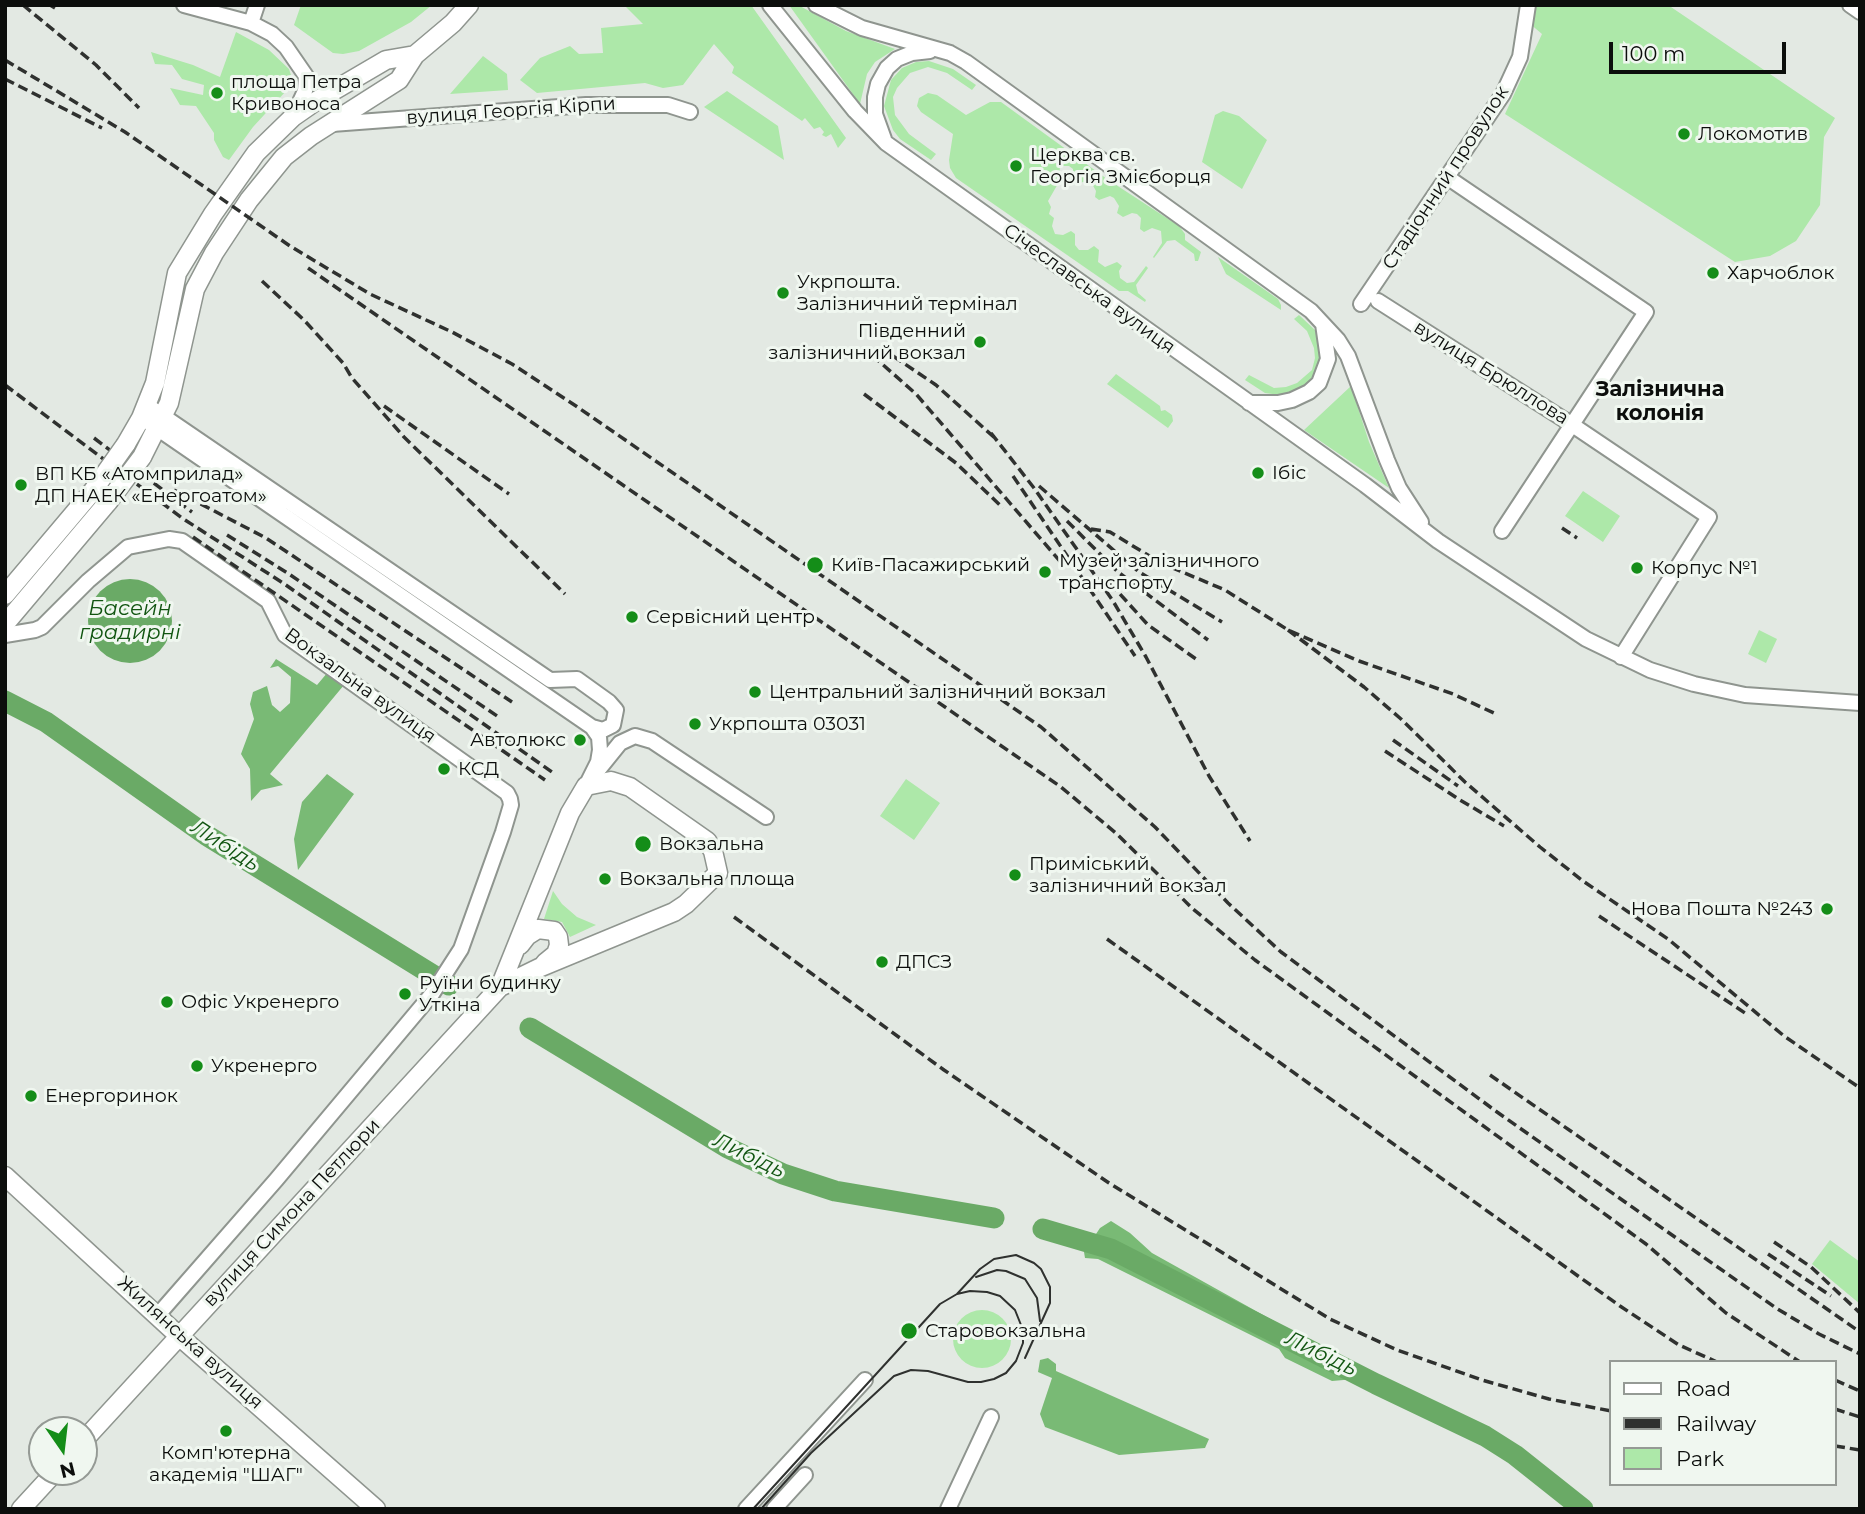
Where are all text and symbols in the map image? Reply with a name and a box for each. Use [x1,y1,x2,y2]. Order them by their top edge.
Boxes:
scale bar [1613,28,1790,72]
text: 100 m [1622,41,1685,66]
place label: площа Петра Кривоноса [231,71,362,115]
street label: Стадіонний провулок [1378,82,1514,274]
marker: площа Петра Кривоноса [209,85,225,101]
street label: вулиця Георгія Кірпи [406,92,616,130]
place label: Локомотив [1698,123,1808,145]
marker: Локомотив [1676,126,1692,142]
place label: Церква св. Георгія Змієборця [1030,144,1211,188]
marker: Церква св. Георгія Змієборця [1008,158,1024,174]
street label: Січеславська вулиця [999,219,1179,359]
place label: Харчоблок [1727,262,1834,284]
marker: Харчоблок [1705,265,1721,281]
place label: Укрпошта. Залізничний термінал [797,271,1018,315]
marker: Укрпошта. Залізничний термінал [775,285,791,301]
street label: вулиця Брюллова [1409,316,1573,430]
place label: Південний залізничний вокзал [768,320,966,364]
marker: Південний залізничний вокзал [972,334,988,350]
district label: Залізнична колонія [1596,377,1724,427]
place label: Ібіс [1272,462,1306,484]
place label: ВП КБ «Атомприлад» ДП НАЕК «Енергоатом» [35,463,267,507]
marker: Ібіс [1250,465,1266,481]
marker: ВП КБ «Атомприлад» ДП НАЕК «Енергоатом» [13,477,29,493]
place label: Музей залізничного транспорту [1059,550,1259,594]
place label: Київ-Пасажирський [831,554,1030,576]
marker: Київ-Пасажирський [805,555,825,575]
place label: Корпус №1 [1651,557,1758,579]
marker: Корпус №1 [1629,560,1645,576]
marker: Музей залізничного транспорту [1037,564,1053,580]
water label: Басейн градирні [79,596,181,646]
place label: Сервісний центр [646,606,815,628]
marker: Сервісний центр [624,609,640,625]
street label: Вокзальна вулиця [280,623,440,749]
place label: Центральний залізничний вокзал [769,681,1106,703]
marker: Центральний залізничний вокзал [747,684,763,700]
place label: Укрпошта 03031 [709,713,866,735]
marker: Укрпошта 03031 [687,716,703,732]
place label: Автолюкс [470,729,566,751]
marker: Автолюкс [572,732,588,748]
place label: КСД [458,758,499,780]
marker: КСД [436,761,452,777]
water label: Либідь [186,815,264,877]
place label: Вокзальна [659,833,764,855]
marker: Вокзальна [633,834,653,854]
place label: Приміський залізничний вокзал [1029,853,1227,897]
marker: Приміський залізничний вокзал [1007,867,1023,883]
place label: Вокзальна площа [619,868,795,890]
marker: Вокзальна площа [597,871,613,887]
place label: Нова Пошта №243 [1631,898,1813,920]
marker: Нова Пошта №243 [1819,901,1835,917]
place label: ДПСЗ [896,951,952,973]
marker: ДПСЗ [874,954,890,970]
place label: Руїни будинку Уткіна [419,972,561,1016]
marker: Руїни будинку Уткіна [397,986,413,1002]
place label: Офіс Укренерго [181,991,339,1013]
marker: Офіс Укренерго [159,994,175,1010]
place label: Укренерго [211,1055,317,1077]
marker: Укренерго [189,1058,205,1074]
place label: Енергоринок [45,1085,178,1107]
marker: Енергоринок [23,1088,39,1104]
street label: вулиця Симона Петлюри [199,1114,385,1312]
water label: Либідь [709,1128,789,1184]
street label: Жилянська вулиця [113,1272,267,1414]
place label: Старовокзальна [925,1320,1086,1342]
marker: Старовокзальна [899,1321,919,1341]
water label: Либідь [1281,1326,1361,1382]
legend [1610,1360,1837,1486]
text: Road [1676,1376,1731,1401]
text: Railway [1676,1411,1756,1436]
north arrow [28,1416,98,1486]
marker: Комп'ютерна академія "ШАГ" [218,1423,234,1439]
place label: Комп'ютерна академія "ШАГ" [149,1442,303,1486]
text: Park [1676,1446,1724,1471]
text: N [57,1457,78,1483]

